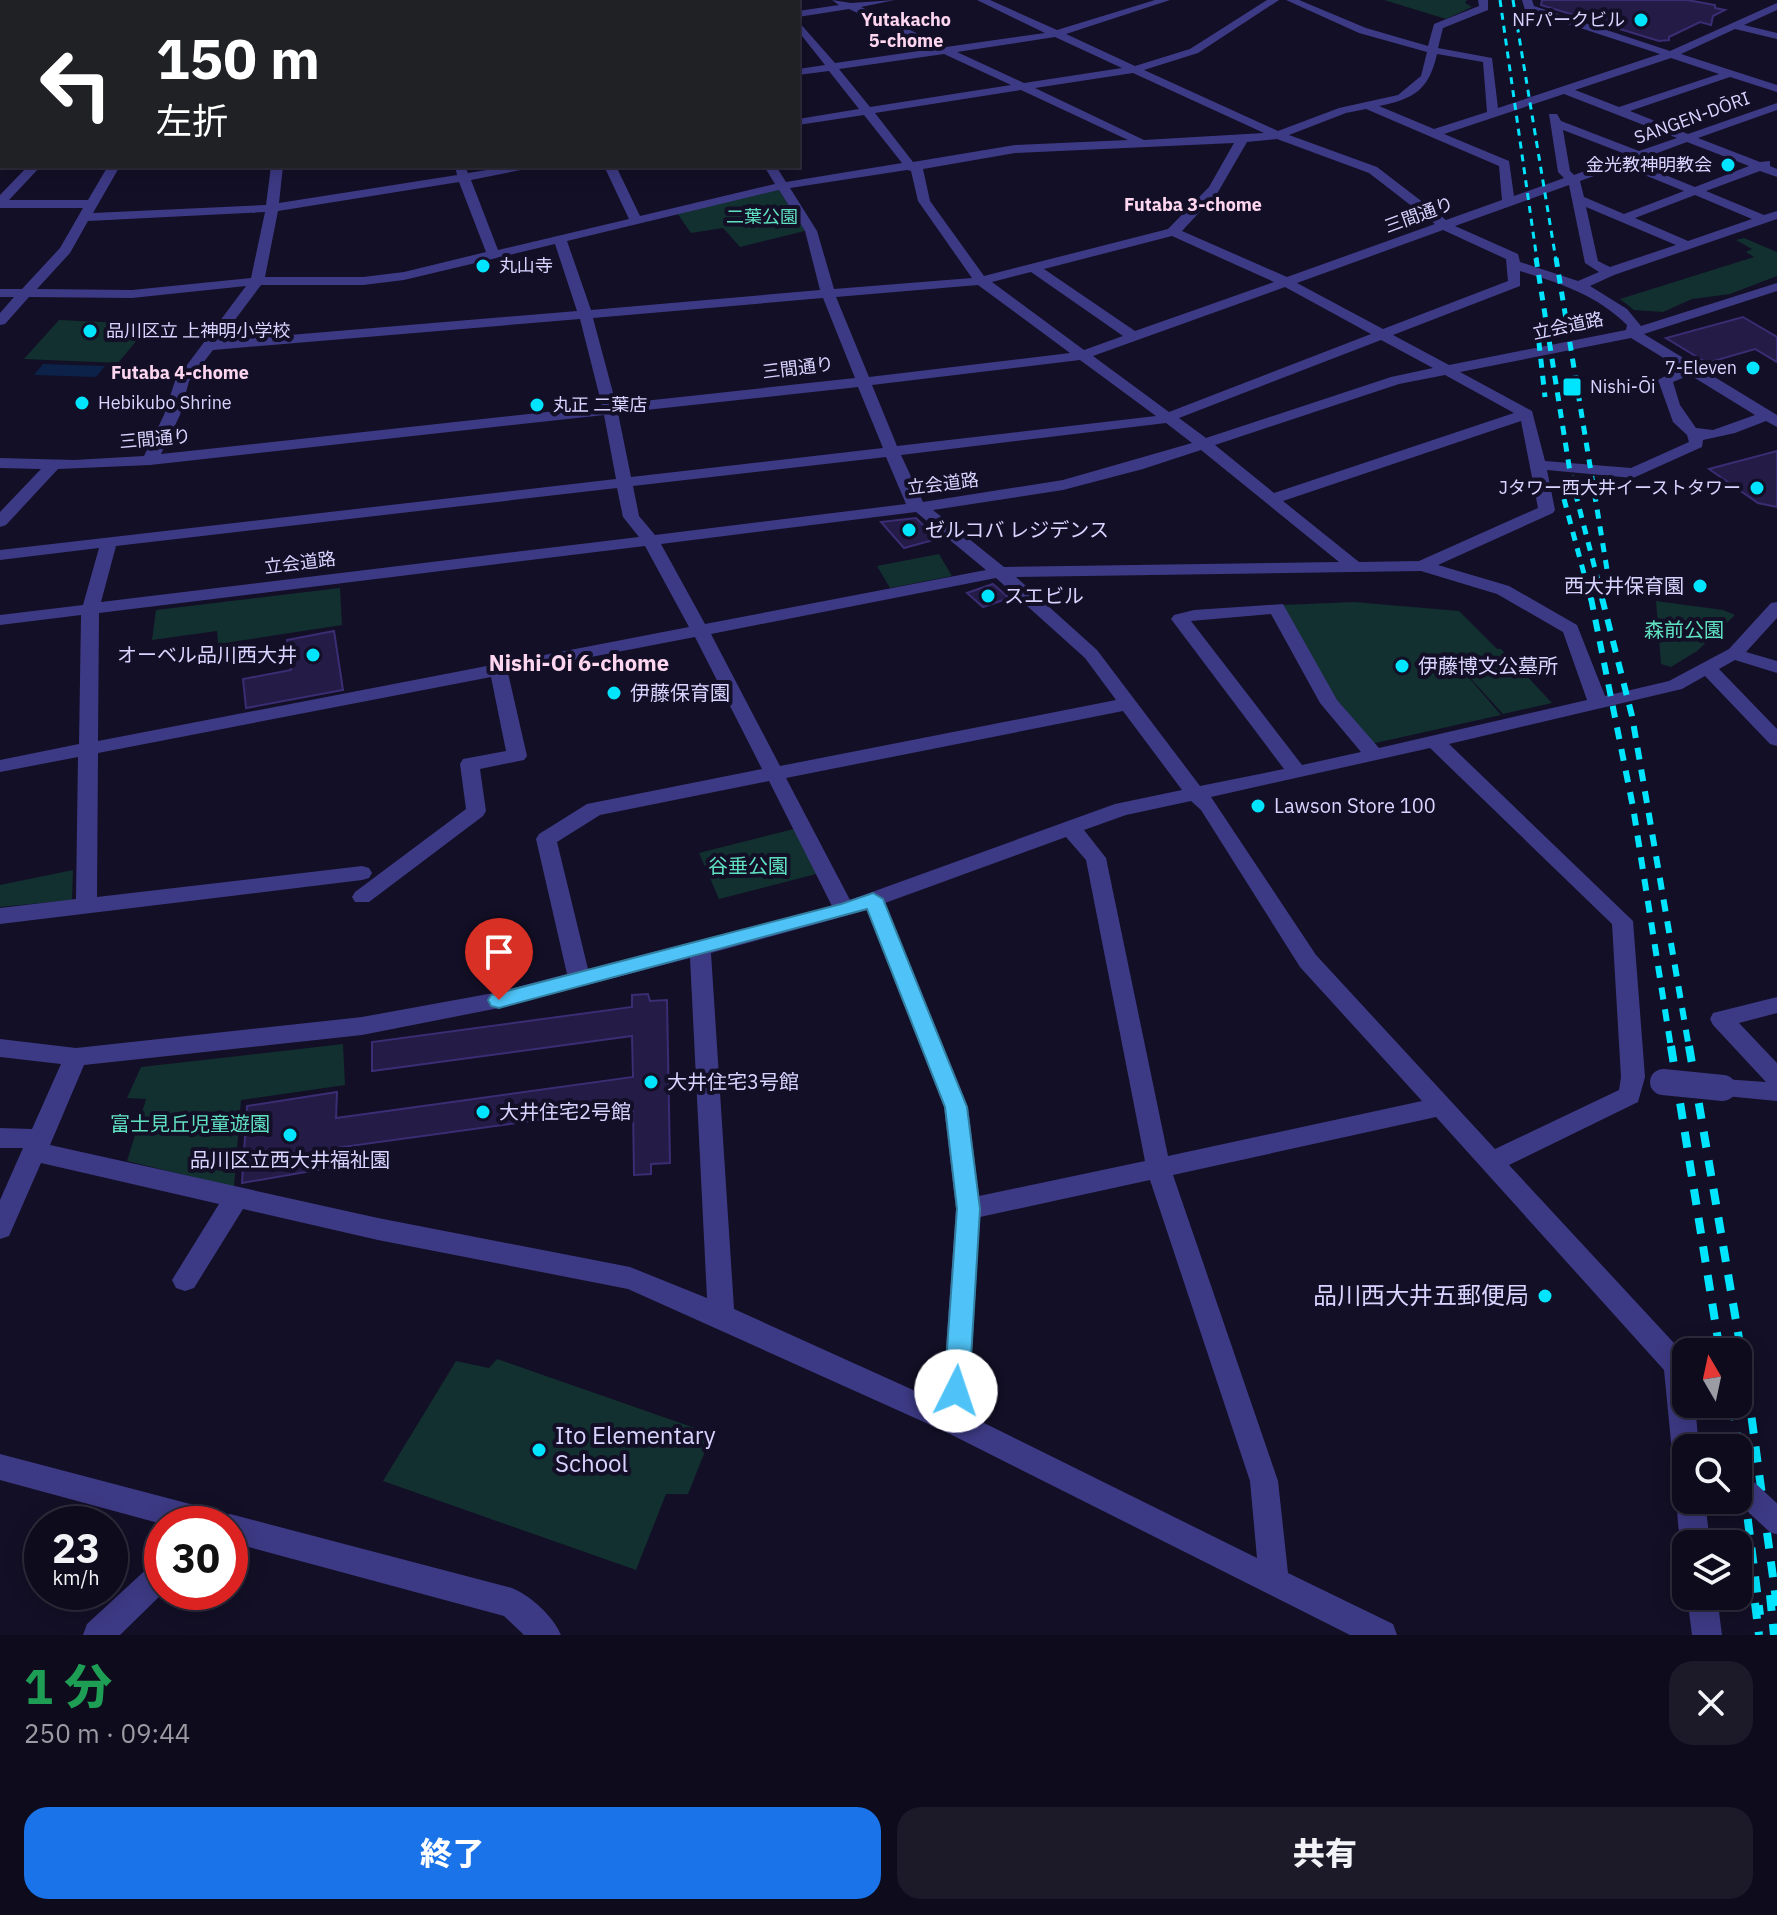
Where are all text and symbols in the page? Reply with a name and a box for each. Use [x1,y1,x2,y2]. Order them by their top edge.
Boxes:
district label: Yutakacho 5-chome [861,8,951,52]
place label: NFパークビル [1512,8,1625,31]
marker: NFパークビル [1632,11,1650,29]
text: 150 m [156,22,320,94]
icon: left [24,32,128,136]
street label: SANGEN-DŌRI [1631,86,1753,149]
text: 左折 [156,97,228,144]
place label: 金光教神明教会 [1586,153,1712,176]
marker: 金光教神明教会 [1719,156,1737,174]
street label: 三間通り [1381,191,1457,238]
district label: Futaba 3-chome [1124,193,1262,216]
park label: 二葉公園 [726,205,798,228]
place label: 丸山寺 [499,254,553,277]
marker: 丸山寺 [474,257,492,275]
street label: 立会道路 [1530,307,1606,344]
place label: 品川区立 上神明小学校 [106,319,290,342]
marker: 品川区立 上神明小学校 [81,322,99,340]
street label: 三間通り [761,352,835,383]
place label: 7-Eleven [1665,356,1737,379]
marker: 7-Eleven [1744,359,1762,377]
district label: Futaba 4-chome [111,361,249,384]
place label: Nishi-Ōi [1590,375,1655,398]
marker: Nishi-Ōi [1561,376,1583,398]
place label: Hebikubo Shrine [98,391,232,414]
place label: 丸正 二葉店 [553,393,647,416]
marker: Hebikubo Shrine [73,394,91,412]
marker: 丸正 二葉店 [528,396,546,414]
street label: 三間通り [118,424,192,453]
street label: 立会道路 [906,468,980,499]
place label: Jタワー西大井イーストタワー [1499,476,1741,499]
marker: Jタワー西大井イーストタワー [1748,479,1766,497]
place label: ゼルコバ レジデンス [925,516,1109,543]
marker: ゼルコバ レジデンス [900,521,918,539]
street label: 立会道路 [263,547,337,578]
place label: 西大井保育園 [1564,572,1684,599]
marker: 西大井保育園 [1691,577,1709,595]
place label: スエビル [1004,582,1084,609]
marker: スエビル [979,587,997,605]
park label: 森前公園 [1644,616,1724,643]
place label: オーベル品川西大井 [117,641,297,668]
marker: オーベル品川西大井 [304,646,322,664]
district label: Nishi-Oi 6-chome [489,648,669,677]
place label: 伊藤博文公墓所 [1418,652,1558,679]
marker: 伊藤博文公墓所 [1393,657,1411,675]
place label: 伊藤保育園 [630,679,730,706]
marker: 伊藤保育園 [605,684,623,702]
place label: Lawson Store 100 [1274,792,1436,819]
marker: Lawson Store 100 [1249,797,1267,815]
park label: 谷垂公園 [708,852,788,879]
pin [465,918,533,1000]
icon: arrive [477,930,521,974]
place label: 大井住宅3号館 [667,1068,799,1095]
marker: 大井住宅3号館 [642,1073,660,1091]
place label: 大井住宅2号館 [499,1098,631,1125]
marker: 大井住宅2号館 [474,1103,492,1121]
park label: 富士見丘児童遊園 [110,1110,270,1137]
marker: 品川区立西大井福祉園 [281,1126,299,1144]
place label: 品川区立西大井福祉園 [190,1146,390,1173]
place label: 品川西大井五郵便局 [1313,1279,1529,1311]
marker: 品川西大井五郵便局 [1536,1287,1554,1305]
north arrow [1672,1338,1752,1418]
map controls [1672,1338,1752,1610]
position arrow [914,1349,998,1433]
place label: Ito Elementary School [555,1419,716,1479]
button: search [1672,1434,1752,1514]
marker: Ito Elementary School [530,1441,548,1459]
speed limit sign: 30 [144,1506,248,1610]
text: 23 [52,1522,100,1574]
button: layers [1672,1530,1752,1610]
text: km/h [52,1564,100,1591]
text: 1 分 [24,1655,112,1717]
button: close [1669,1661,1753,1745]
text: 250 m · 09:44 [24,1716,190,1750]
button: 終了 [24,1807,881,1899]
button: 共有 [897,1807,1753,1899]

